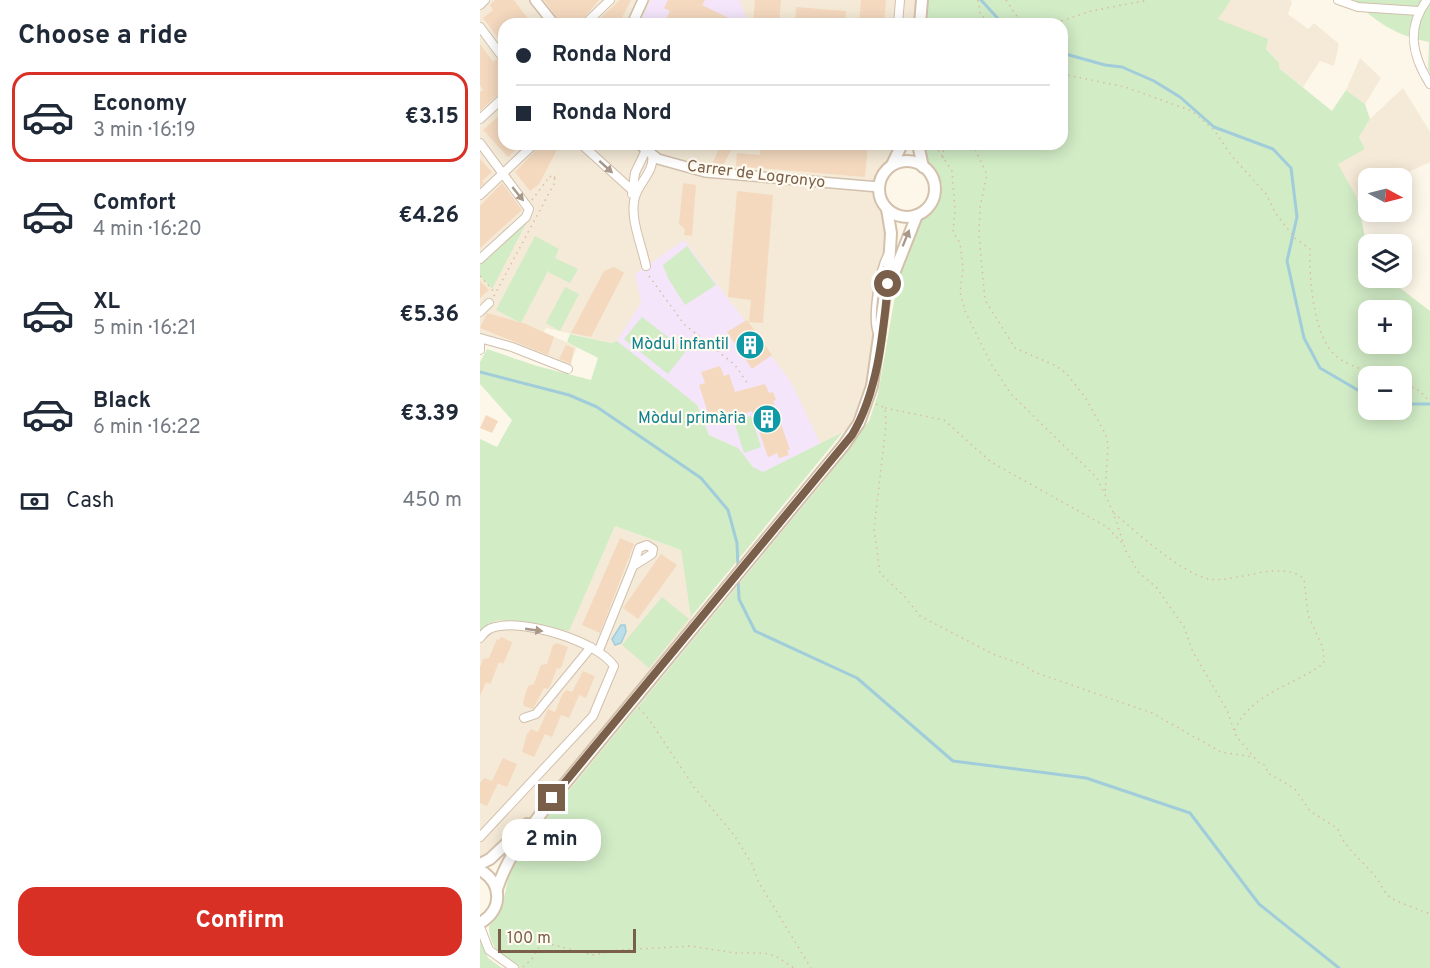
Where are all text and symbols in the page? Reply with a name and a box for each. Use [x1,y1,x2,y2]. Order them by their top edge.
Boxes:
text: Choose a ride [18,19,188,53]
text: Ronda Nord [552,42,672,69]
icon: car [21,90,75,144]
text: Economy [93,91,187,118]
text: Ronda Nord [552,100,672,127]
text: €3.15 [405,104,459,131]
text: 3 min · 16:19 [93,118,196,144]
street label: Carrer de Logronyo [686,157,826,193]
one-way arrow [598,160,613,173]
north arrow [1358,168,1412,222]
map controls [1358,168,1412,420]
one-way arrow [511,186,523,201]
icon: car [21,189,75,243]
text: Comfort [93,190,176,217]
text: €4.26 [399,203,459,230]
text: 4 min · 16:20 [93,217,202,243]
one-way arrow [902,229,912,247]
button: layers [1358,234,1412,288]
route start [874,270,901,297]
icon: car [21,288,75,342]
text: XL [93,289,120,316]
button: + [1358,300,1412,354]
text: €5.36 [400,302,459,329]
text: 5 min · 16:21 [93,316,196,342]
building icon: Mòdul infantil [734,329,766,361]
place label: Mòdul infantil [631,335,729,355]
button: − [1358,366,1412,420]
icon: car [21,387,75,441]
text: Black [93,388,151,415]
text: €3.39 [400,401,459,428]
building icon: Mòdul primària [751,403,783,435]
place label: Mòdul primària [638,409,746,429]
text: 6 min · 16:22 [93,415,201,441]
icon: cash [18,485,51,518]
text: Cash [66,488,115,515]
text: 450 m [403,488,462,514]
one-way arrow [525,625,544,634]
route end [538,784,565,811]
callout: 2 min [502,819,602,861]
text: 2 min [525,827,578,853]
button: Confirm [18,887,462,956]
scale bar [498,926,636,954]
text: 100 m [507,929,551,949]

